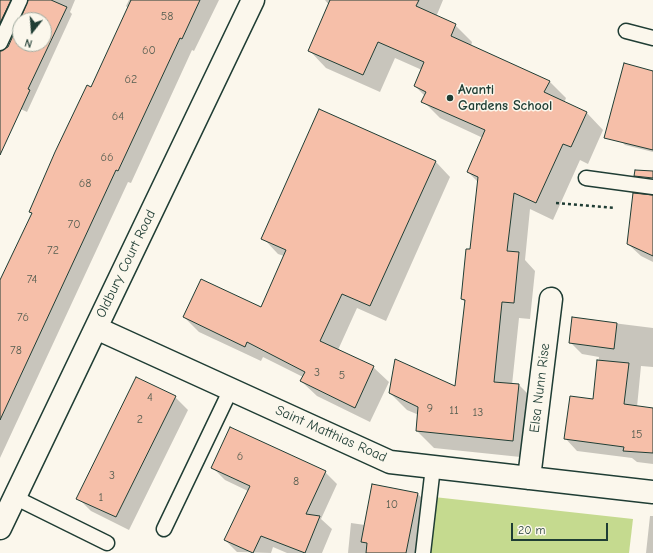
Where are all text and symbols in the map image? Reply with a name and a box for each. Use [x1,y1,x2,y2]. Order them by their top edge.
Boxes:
house number: 58 [161,10,173,24]
north arrow [12,12,52,52]
text: N [23,36,34,50]
house number: 60 [142,44,156,58]
house number: 62 [125,73,137,87]
place label: Avanti Gardens School [458,82,552,114]
marker: Avanti Gardens School [445,93,455,103]
house number: 64 [112,110,124,124]
house number: 66 [100,151,114,165]
house number: 68 [79,177,91,191]
street label: Oldbury Court Road [93,207,159,321]
house number: 70 [68,218,80,232]
house number: 72 [47,244,59,258]
house number: 74 [27,273,37,287]
house number: 76 [17,311,29,325]
street label: Elsa Nunn Rise [526,342,554,434]
house number: 78 [10,344,22,358]
house number: 3 [314,366,320,380]
house number: 5 [339,369,345,383]
house number: 4 [147,391,153,405]
street label: Saint Matthias Road [273,402,389,466]
house number: 9 [427,402,433,416]
house number: 11 [449,404,459,418]
house number: 13 [473,406,483,420]
house number: 2 [137,413,143,427]
house number: 15 [631,428,643,442]
house number: 6 [237,450,243,464]
house number: 3 [109,469,115,483]
house number: 8 [293,475,299,489]
house number: 1 [99,491,103,505]
house number: 10 [386,498,398,512]
scale bar [513,515,610,541]
text: 20 m [518,523,546,537]

